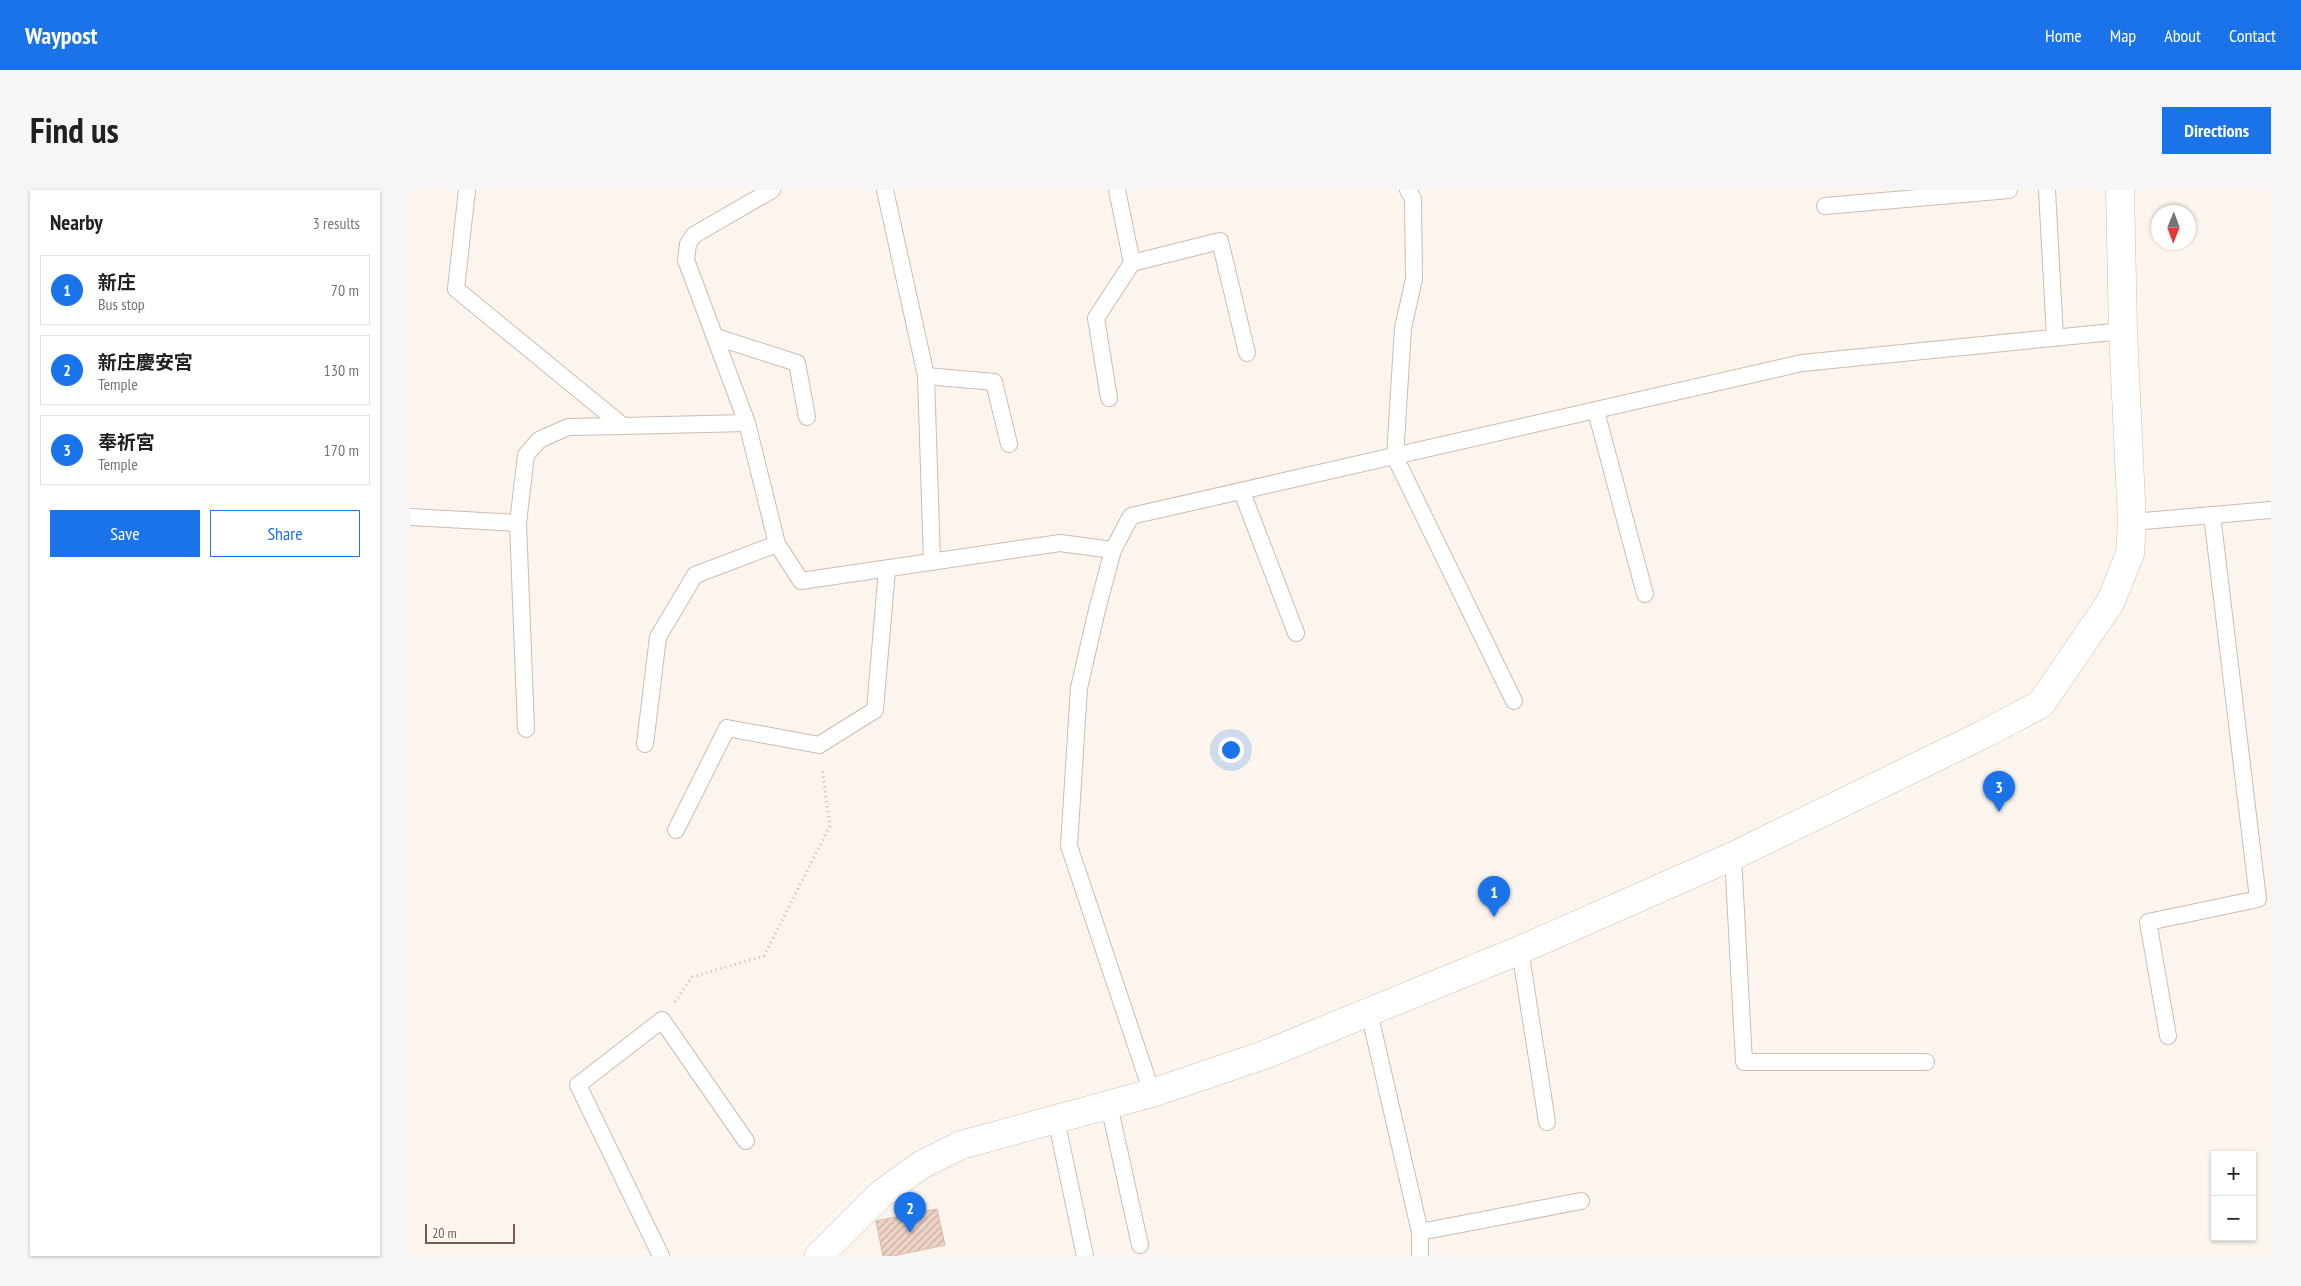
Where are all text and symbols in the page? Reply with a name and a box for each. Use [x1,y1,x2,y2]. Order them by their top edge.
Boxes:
text: Waypost [25,20,98,51]
text: Home [2045,24,2082,47]
text: Map [2110,24,2136,47]
text: About [2164,24,2201,47]
text: Contact [2229,24,2276,47]
text: Find us [30,107,119,153]
button: Directions [2162,107,2271,154]
north arrow [2151,205,2196,250]
text: Nearby [50,209,103,236]
text: 3 results [313,213,360,233]
text: 新庄 [98,270,136,294]
text: 1 [63,280,71,300]
text: 70 m [331,280,359,300]
text: Bus stop [98,294,145,314]
text: 新庄慶安宮 [98,350,193,374]
text: 2 [63,360,71,380]
text: 130 m [324,360,359,380]
text: Temple [98,374,138,394]
text: 奉祈宮 [98,430,155,454]
text: 3 [63,440,71,460]
text: 170 m [324,440,359,460]
text: Temple [98,454,138,474]
button: Save [50,510,200,557]
button: Share [210,510,360,557]
your location [1218,737,1244,763]
pin: 3 [1983,771,2015,812]
pin: 1 [1478,876,1510,917]
map controls [2211,1151,2256,1241]
button: + [2211,1151,2256,1196]
pin: 2 [894,1192,926,1233]
button: − [2211,1196,2256,1241]
scale bar [425,1221,515,1244]
text: 20 m [432,1224,457,1242]

